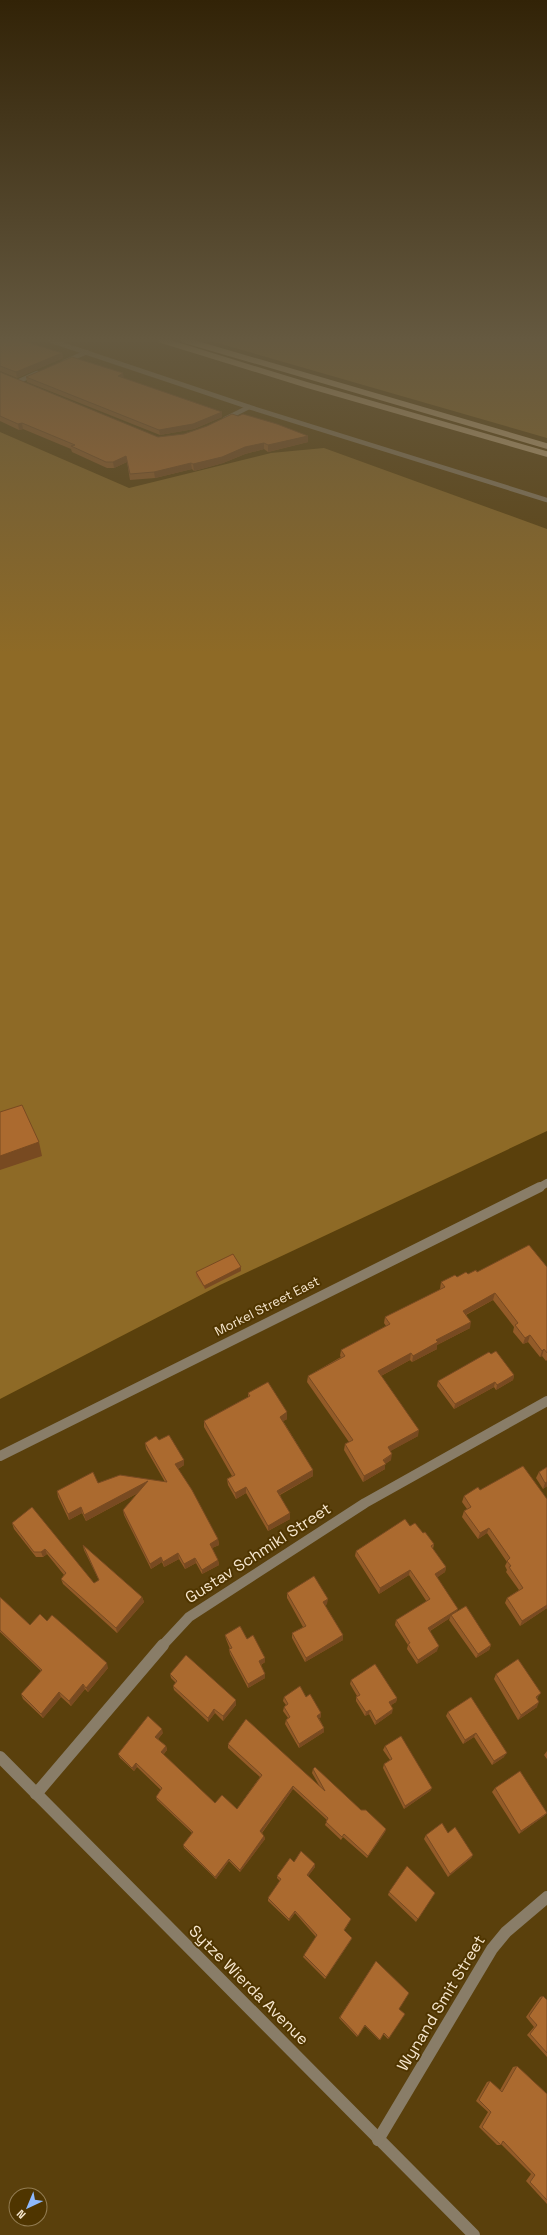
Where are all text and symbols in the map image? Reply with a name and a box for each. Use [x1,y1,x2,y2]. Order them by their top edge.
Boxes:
street label: Morkel Street East [212,1272,322,1340]
street label: Gustav Schmikl Street [181,1498,335,1608]
street label: Sytze Wierda Avenue [184,1920,314,2050]
street label: Wynand Smit Street [392,1931,490,2075]
north arrow [8,2187,48,2227]
text: N [14,2207,29,2222]

